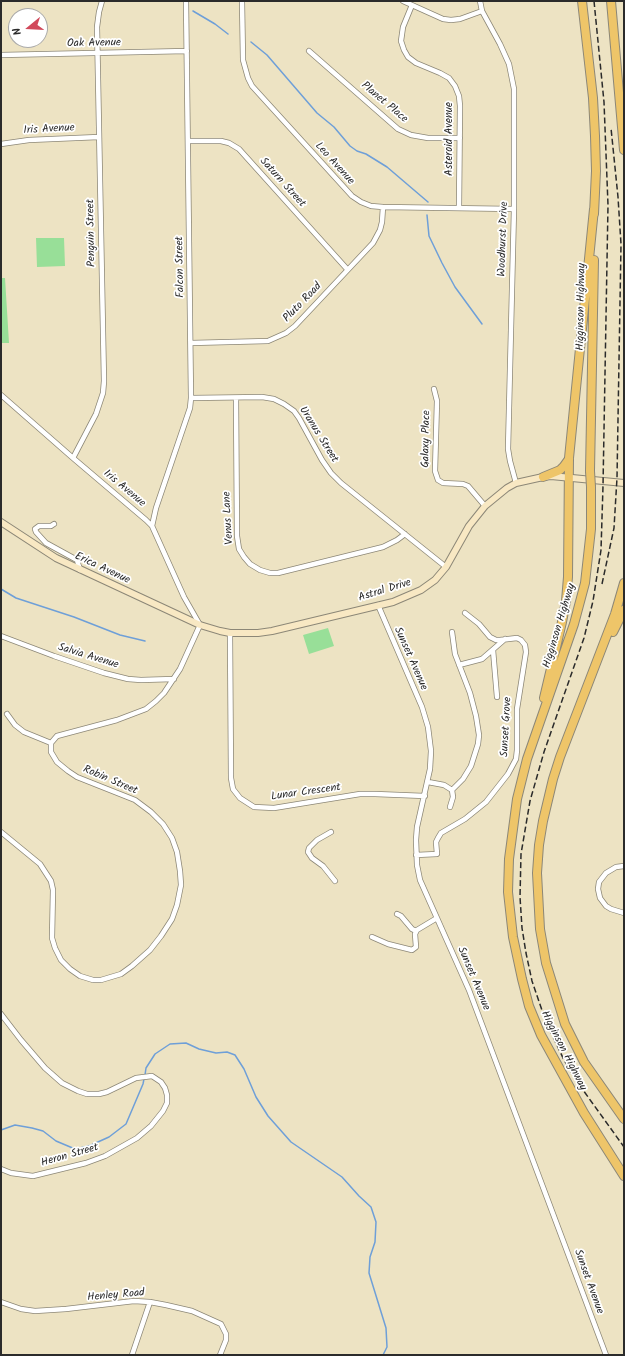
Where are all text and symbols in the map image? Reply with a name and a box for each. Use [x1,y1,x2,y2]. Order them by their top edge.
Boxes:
north arrow [8,8,48,48]
text: N [8,25,27,37]
street label: Oak Avenue [67,37,121,51]
street label: Planet Place [358,80,410,126]
street label: Asteroid Avenue [443,102,457,176]
street label: Iris Avenue [23,122,75,138]
street label: Leo Avenue [311,140,357,188]
street label: Saturn Street [256,155,308,211]
street label: Penguin Street [85,199,99,267]
street label: Woodhurst Drive [496,201,512,277]
street label: Falcon Street [174,236,188,298]
street label: Higginson Highway [575,263,589,351]
street label: Pluto Road [281,281,325,325]
street label: Uranus Street [296,405,340,465]
street label: Galaxy Place [420,410,434,468]
street label: Iris Avenue [100,468,148,510]
street label: Venus Lane [221,491,237,545]
street label: Erica Avenue [72,550,132,588]
street label: Astral Drive [357,577,413,605]
street label: Higginson Highway [541,582,579,670]
street label: Sunset Avenue [390,625,430,693]
street label: Salvia Avenue [56,641,120,673]
street label: Sunset Grove [499,697,515,757]
street label: Robin Street [81,764,139,798]
street label: Lunar Crescent [270,782,342,804]
street label: Sunset Avenue [454,945,492,1013]
street label: Higginson Highway [537,1009,589,1093]
street label: Heron Street [40,1142,100,1170]
street label: Sunset Avenue [570,1248,606,1316]
street label: Henley Road [87,1287,145,1305]

